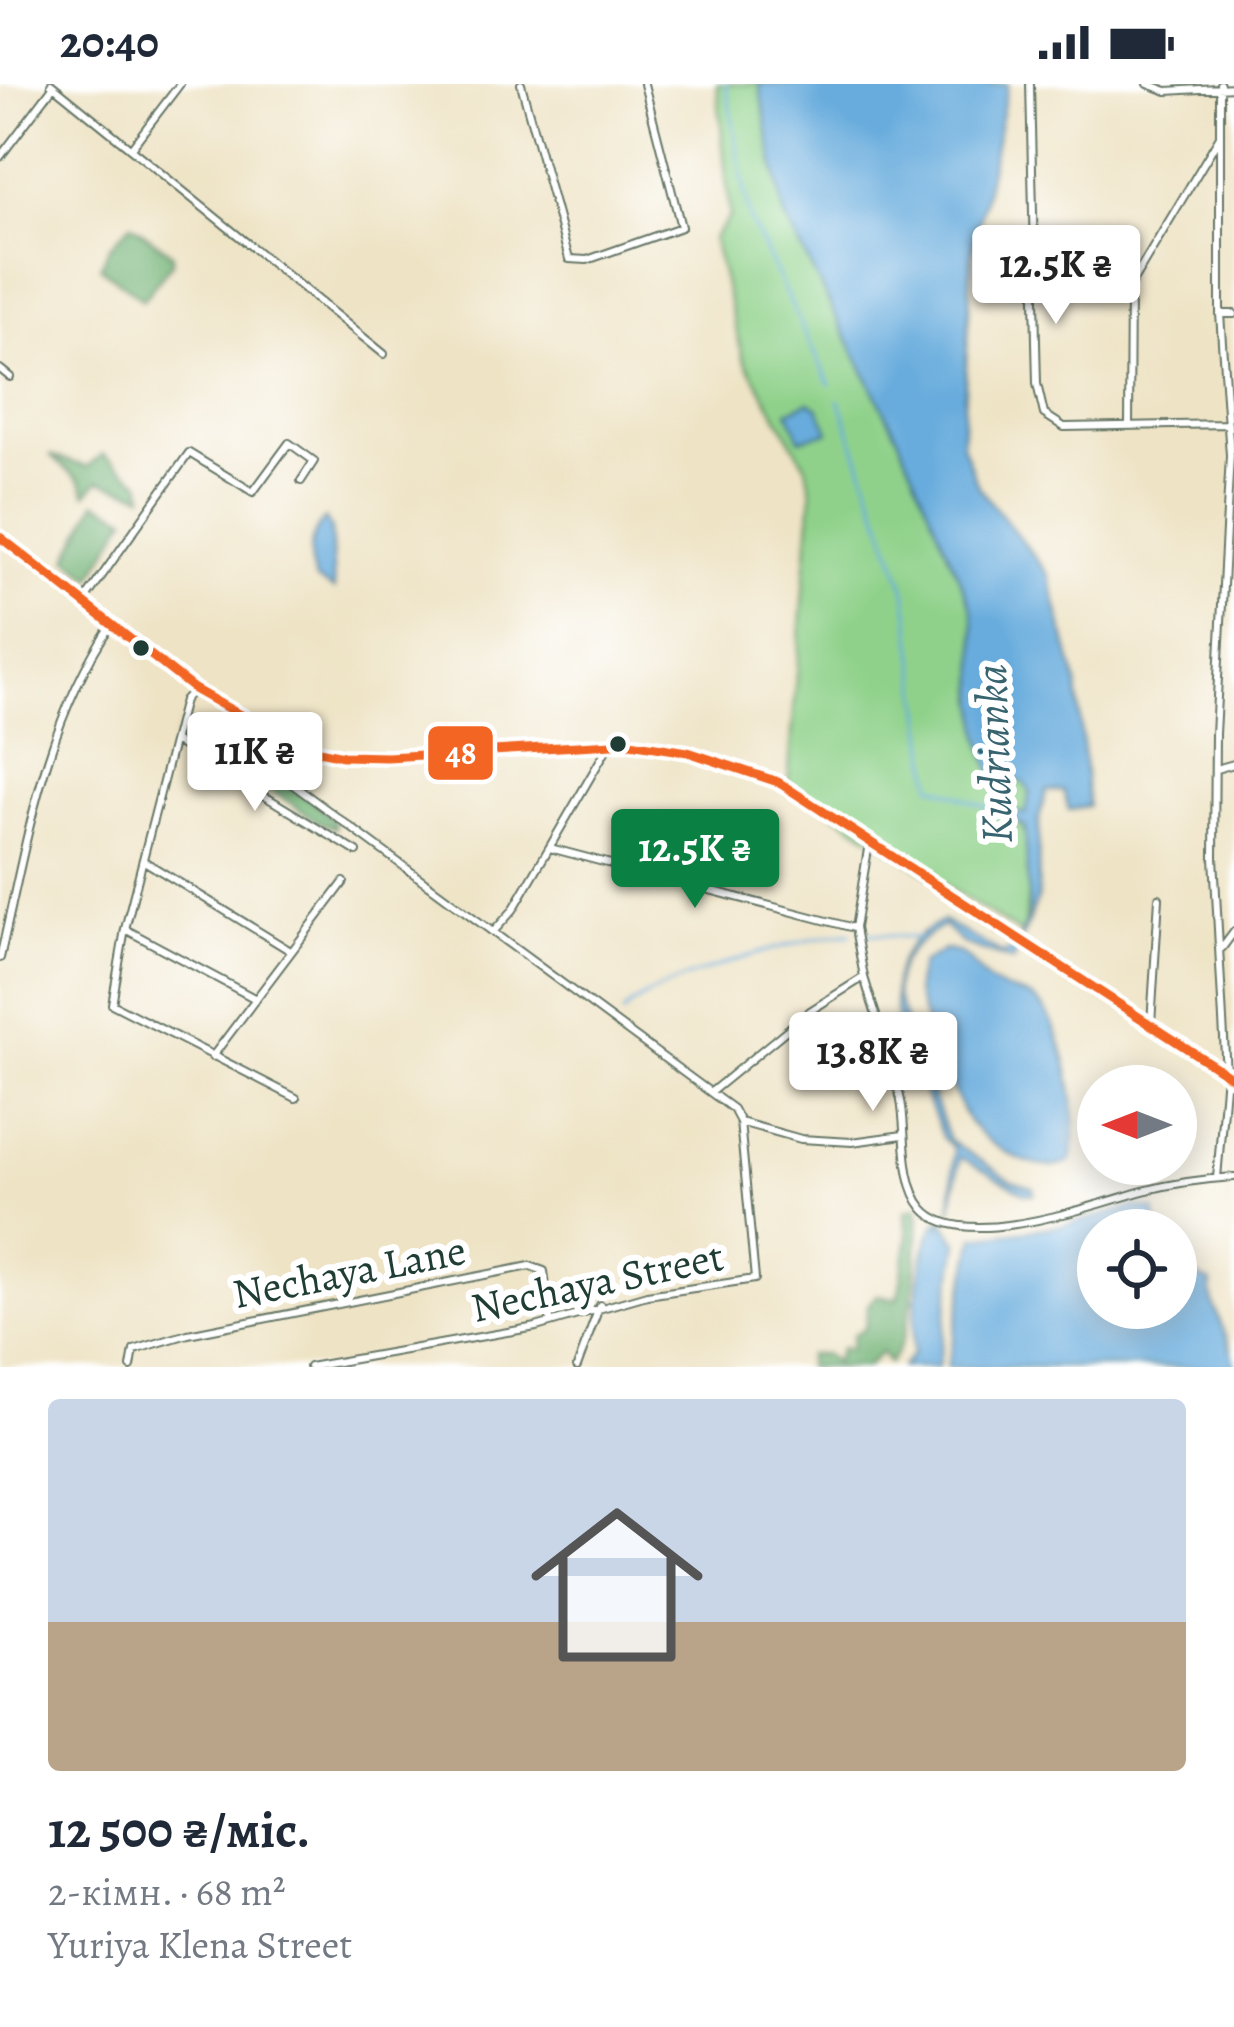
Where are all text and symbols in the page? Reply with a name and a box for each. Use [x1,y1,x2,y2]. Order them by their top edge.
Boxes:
text: 20:40 [60,11,159,73]
pin: 12.5K ₴ [945,225,1167,327]
text: 12.5K ₴ [999,237,1113,290]
unlabelled marker [130,637,152,659]
water label: Kudrianka [960,663,1028,845]
pin: 11K ₴ [171,712,339,814]
text: 11K ₴ [214,724,296,777]
line badge: 48 [426,724,495,782]
text: 48 [445,730,477,775]
unlabelled marker [607,733,629,755]
pin: 12.5K ₴ [584,809,806,911]
text: 12.5K ₴ [638,821,752,874]
pin: 13.8K ₴ [762,1012,984,1114]
text: 13.8K ₴ [816,1024,930,1077]
north arrow [1077,1065,1197,1185]
map controls [1077,1065,1197,1329]
button: locate [1077,1209,1197,1329]
street label: Nechaya Lane [228,1221,470,1322]
street label: Nechaya Street [466,1227,729,1336]
icon: home [509,1477,725,1693]
text: 12 500 ₴/міс. [48,1795,310,1865]
text: 2-кімн. · 68 m² [48,1865,286,1918]
text: Yuriya Klena Street [48,1918,352,1971]

